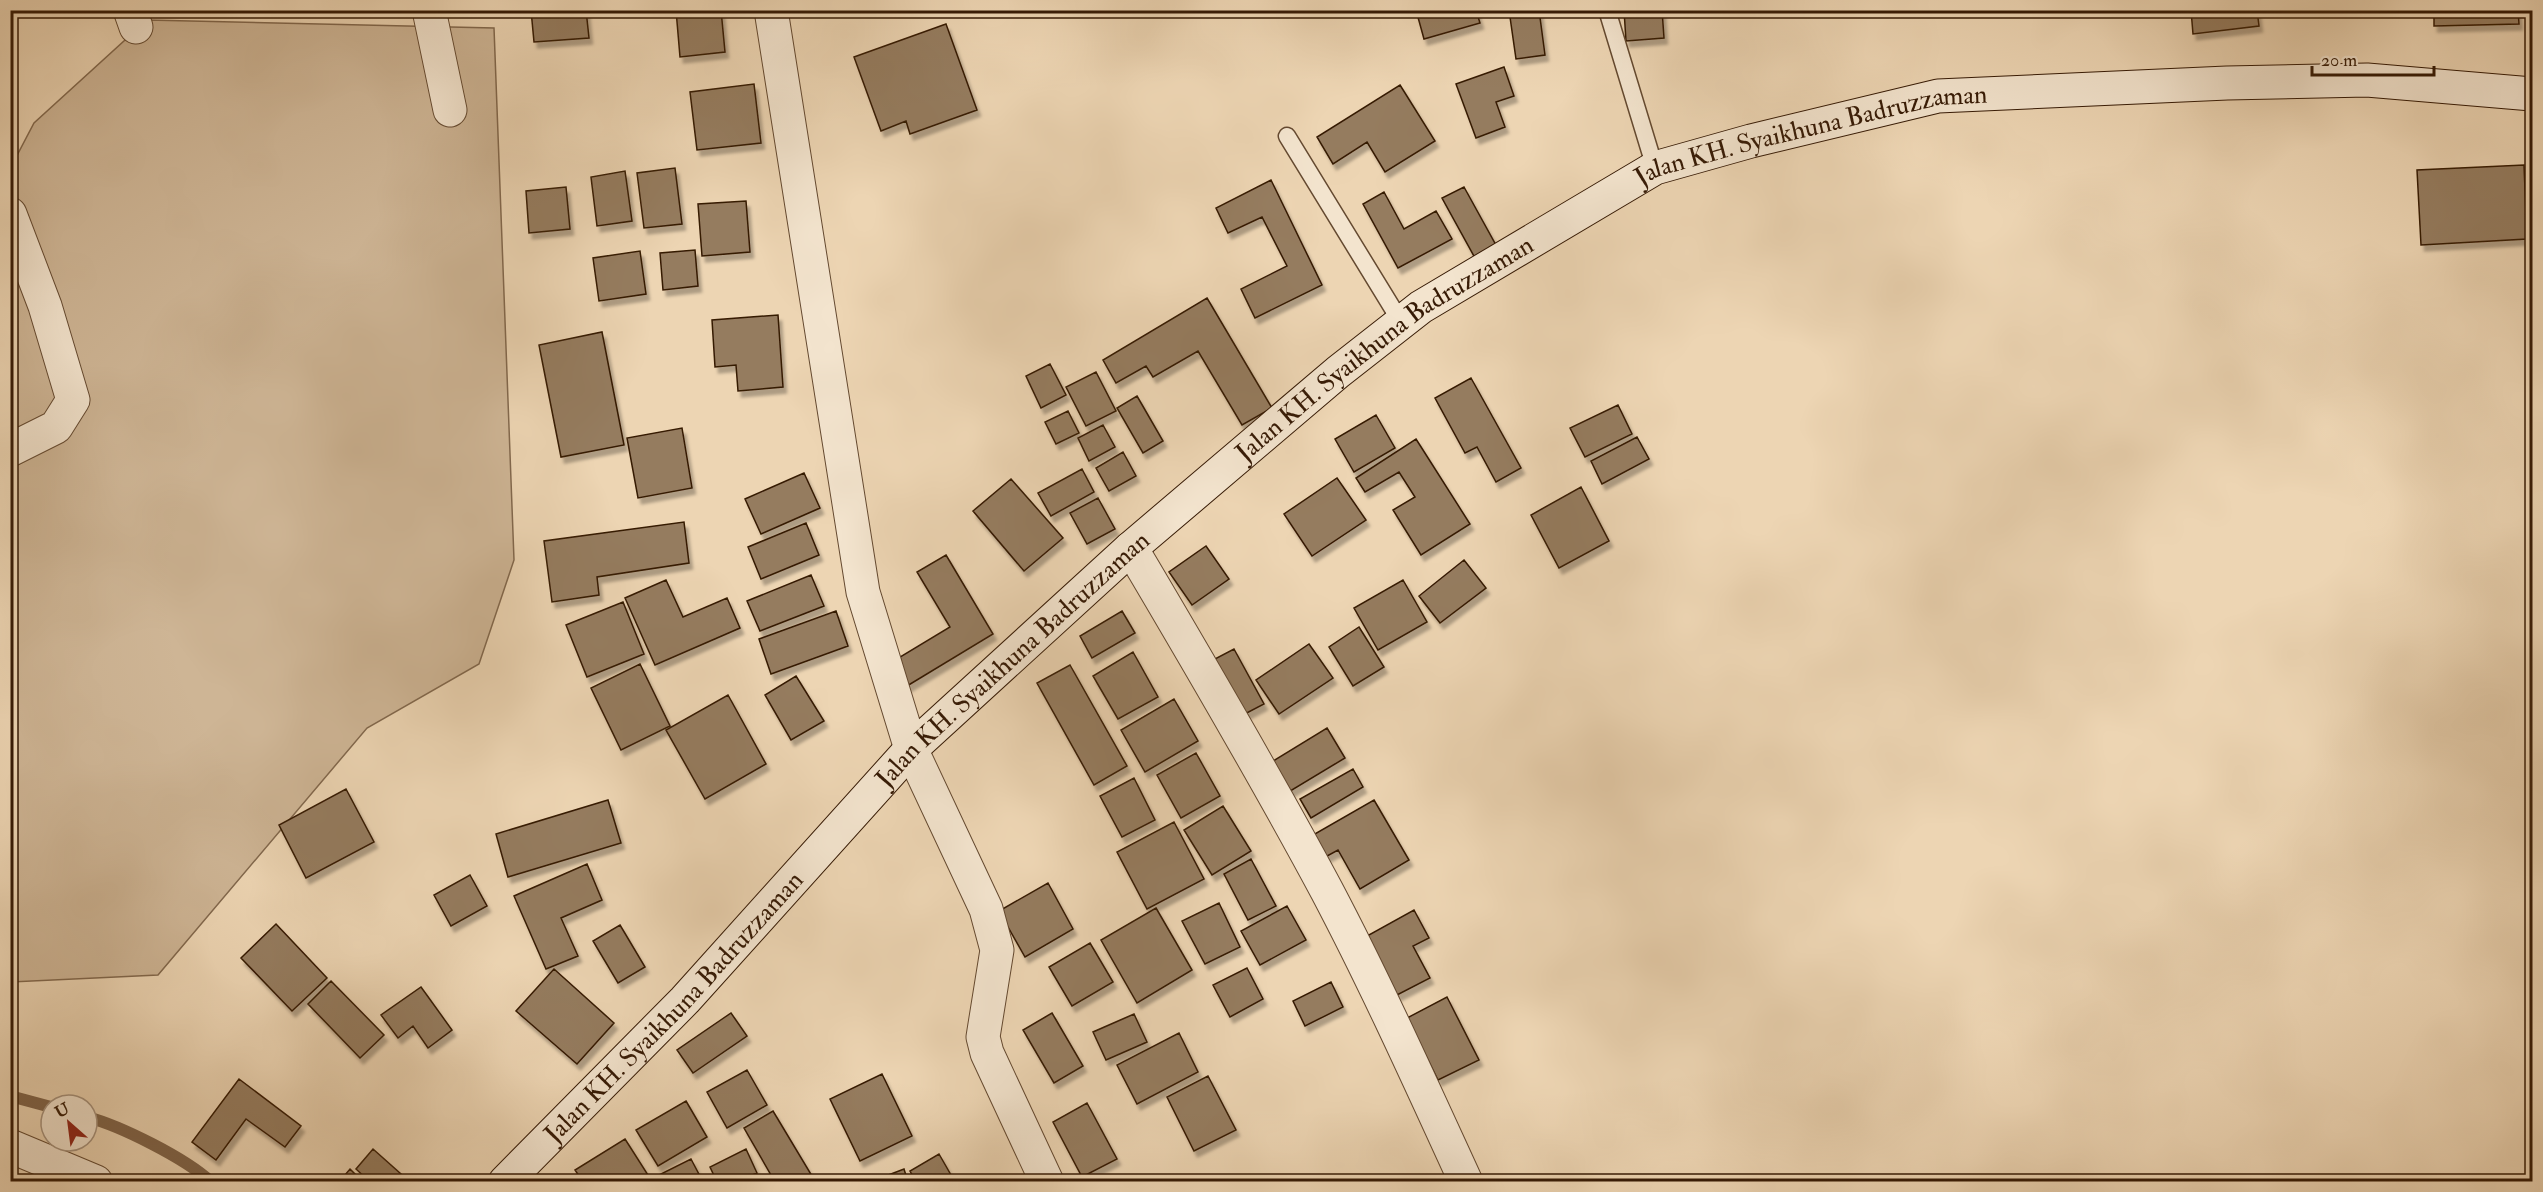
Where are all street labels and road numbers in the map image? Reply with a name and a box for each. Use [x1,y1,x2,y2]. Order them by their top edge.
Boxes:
street label: Jalan KH. Syaikhuna Badruzzaman [1628,79,1988,194]
street label: Jalan KH. Syaikhuna Badruzzaman [1229,229,1539,470]
street label: Jalan KH. Syaikhuna Badruzzaman [868,524,1156,795]
street label: Jalan KH. Syaikhuna Badruzzaman [537,865,810,1151]

